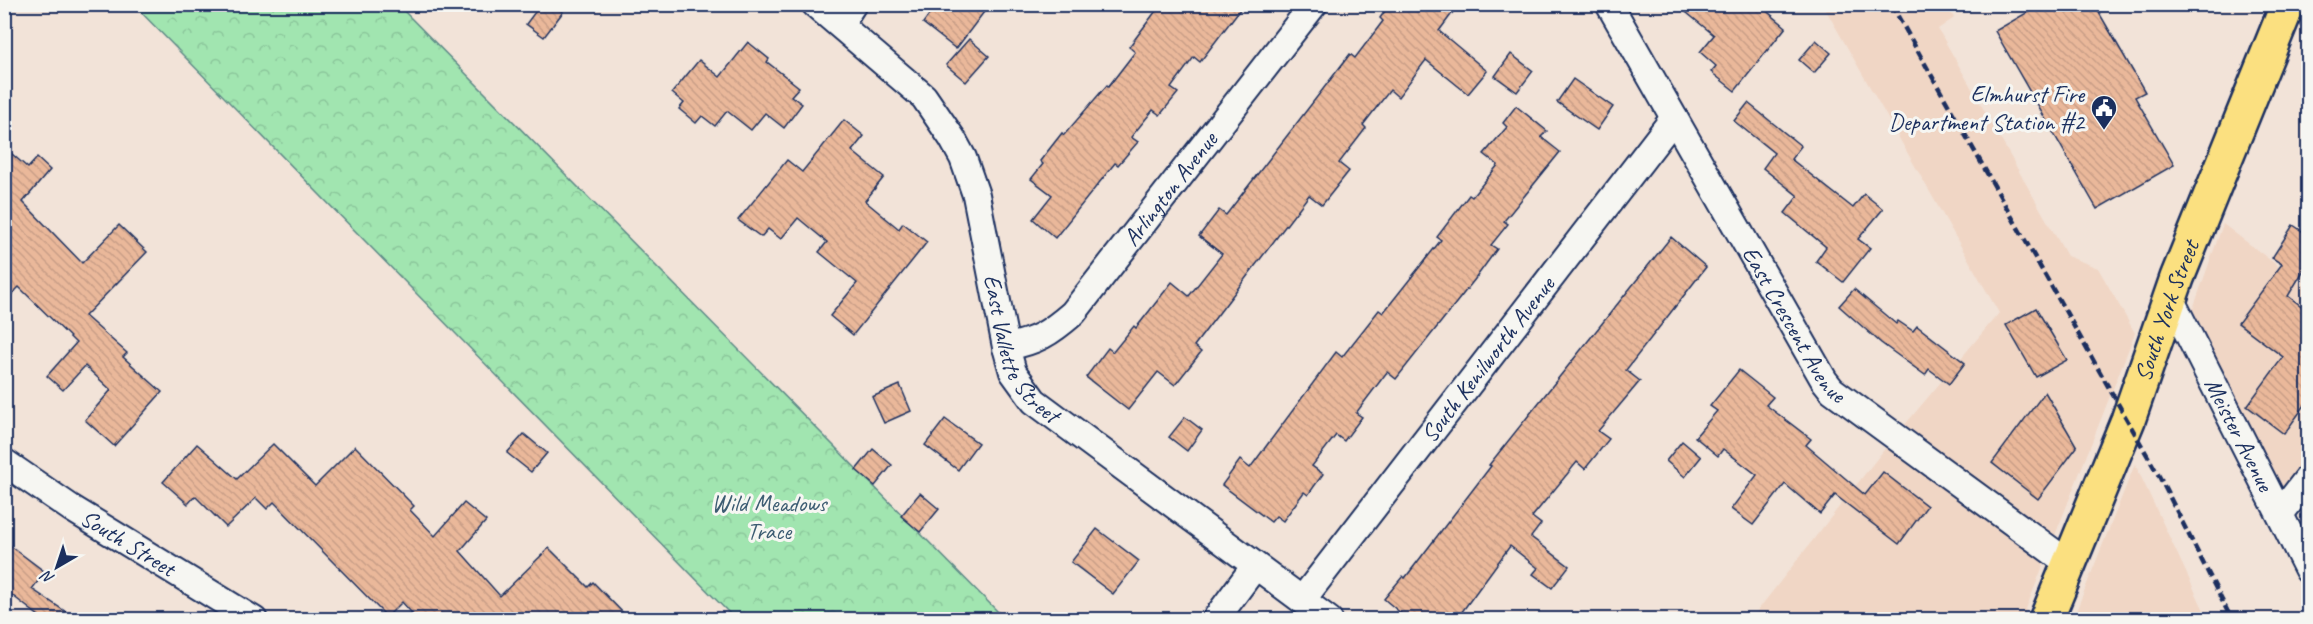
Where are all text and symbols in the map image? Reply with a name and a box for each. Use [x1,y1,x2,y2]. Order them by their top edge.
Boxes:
place label: Elmhurst Fire Department Station #2 [1889,79,2086,137]
public building icon: Elmhurst Fire Department Station #2 [2089,93,2119,131]
street label: Arlington Avenue [1116,124,1225,252]
street label: South York Street [2128,234,2206,385]
street label: East Crescent Avenue [1736,241,1853,411]
street label: South Kenilworth Avenue [1414,269,1562,448]
street label: East Vallette Street [977,272,1068,431]
street label: Meister Avenue [2198,373,2281,498]
park label: Wild Meadows Trace [712,488,828,546]
street label: South Street [75,503,182,584]
north arrow [27,537,87,597]
text: N [36,565,58,589]

